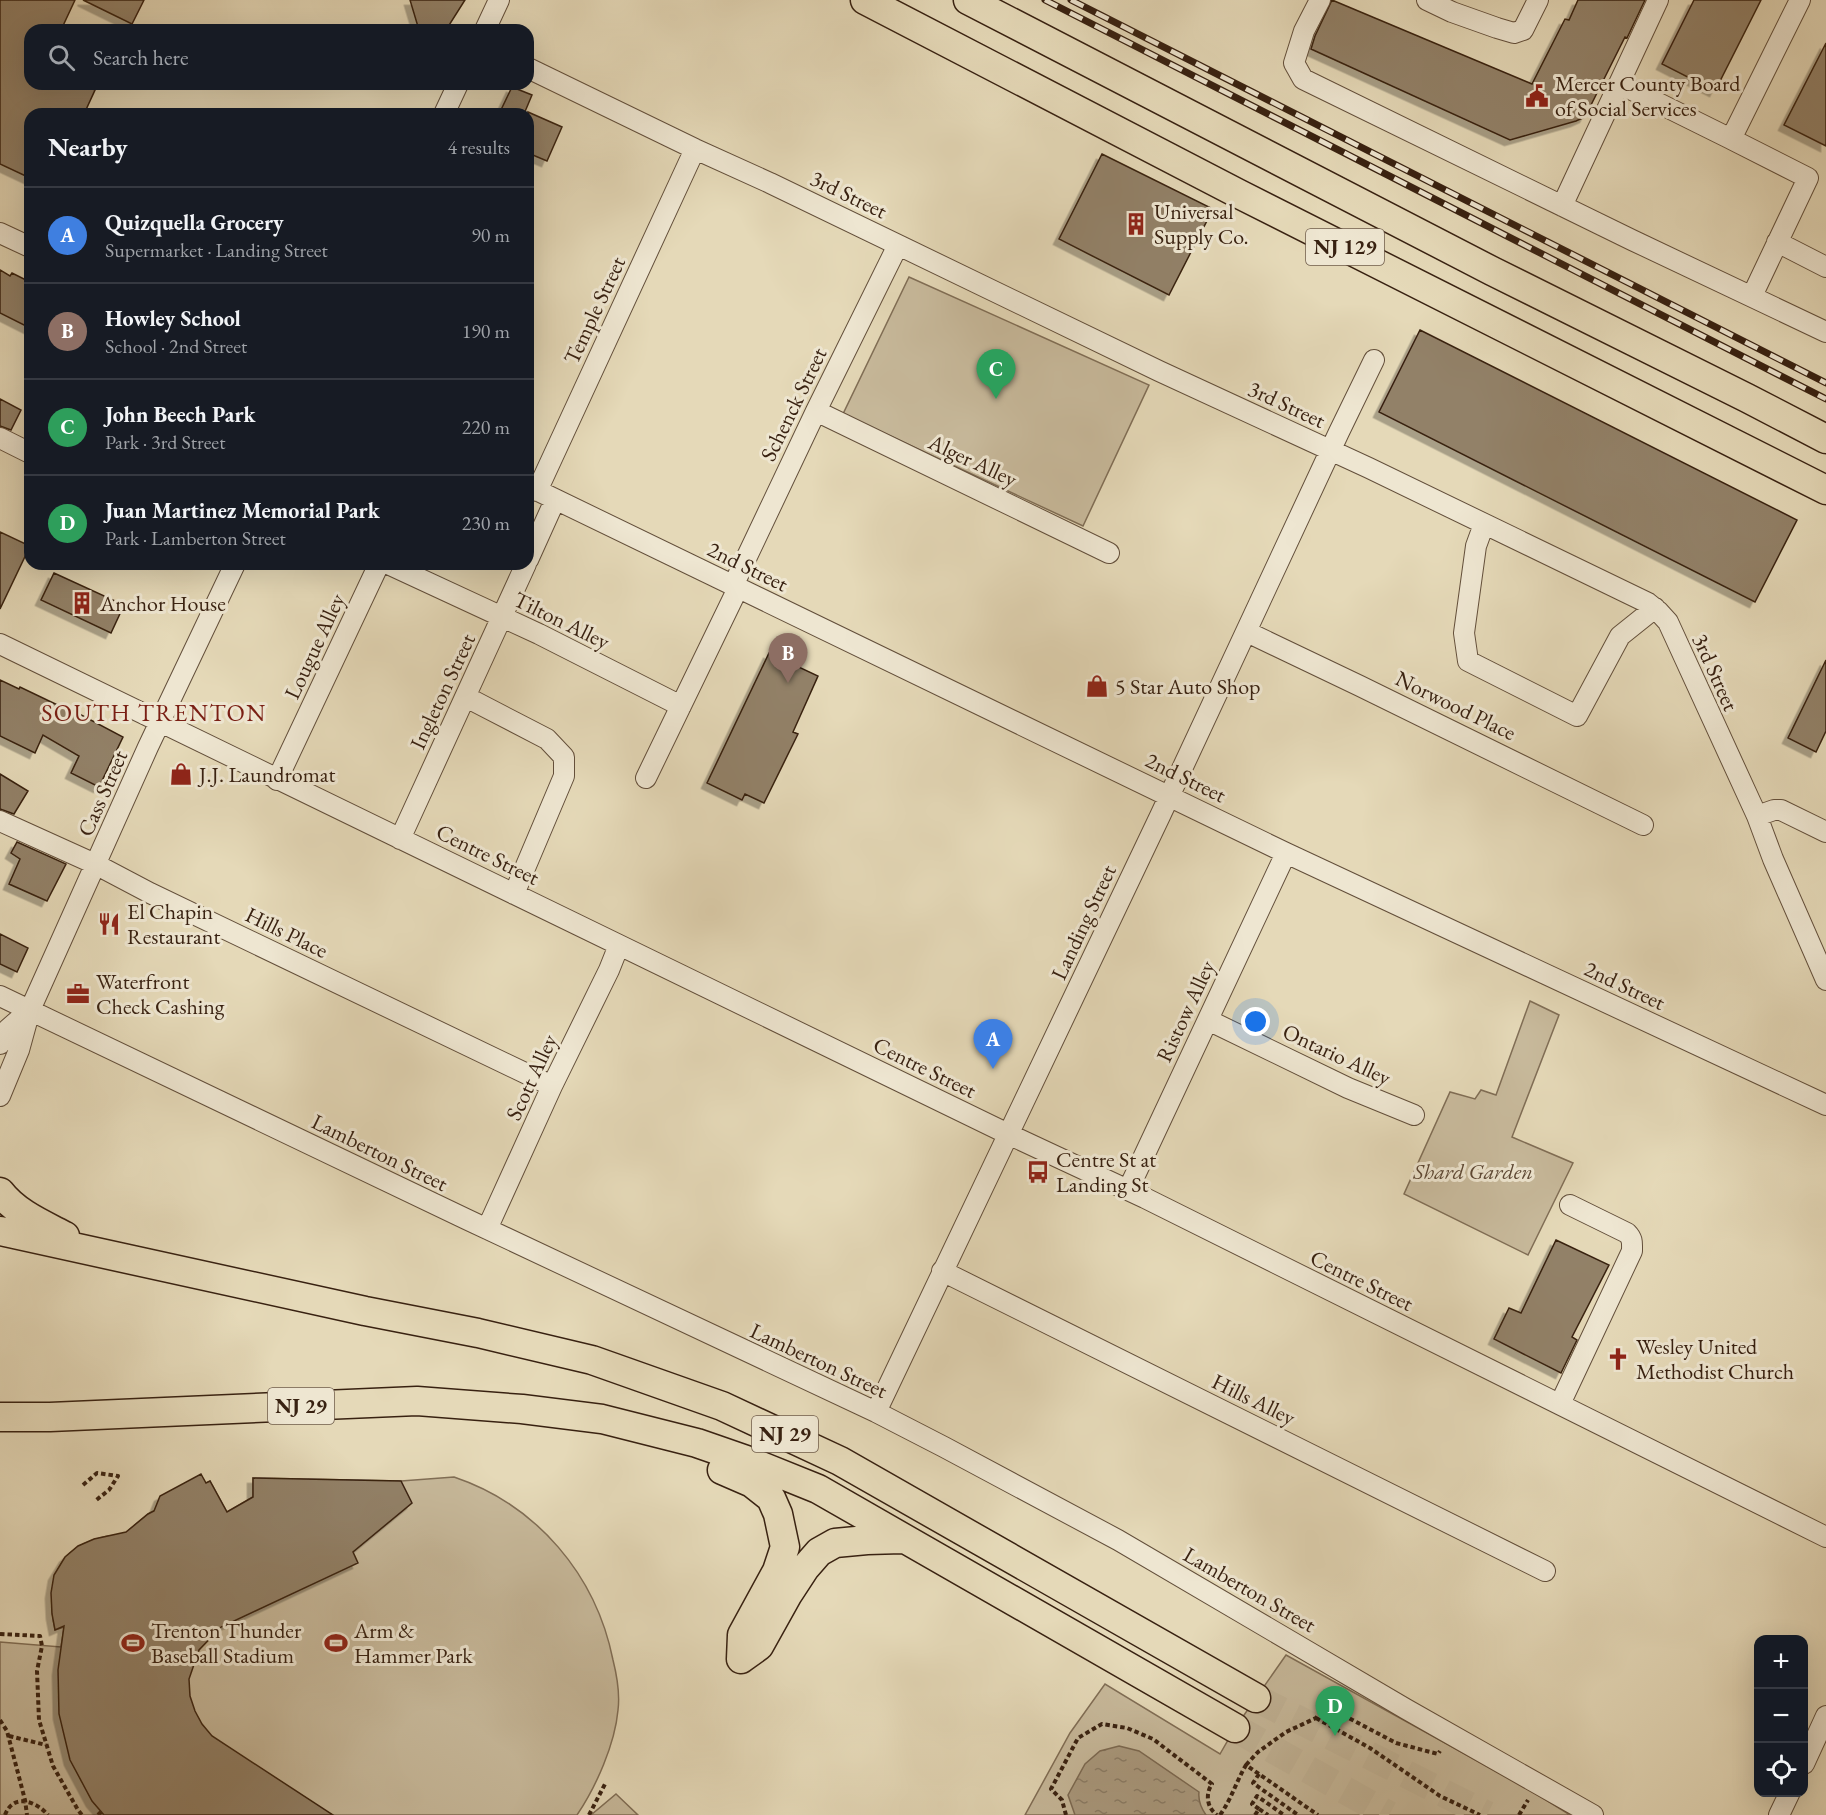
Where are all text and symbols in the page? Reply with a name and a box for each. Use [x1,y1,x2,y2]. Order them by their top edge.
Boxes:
search box [24,24,534,90]
icon: search [45,41,78,74]
text: Search here [93,43,188,72]
place label: Mercer County Board of Social Services [1555,69,1741,123]
public building icon: Mercer County Board of Social Services [1524,83,1550,109]
text: Nearby [48,130,128,164]
text: 4 results [447,134,510,160]
street label: 3rd Street [806,163,892,225]
place label: Universal Supply Co. [1154,197,1249,251]
text: Quizquella Grocery [105,208,284,237]
building icon: Universal Supply Co. [1123,211,1149,237]
text: A [60,222,75,248]
text: 90 m [471,222,510,248]
road number: NJ 129 [1306,229,1384,265]
text: Supermarket · Landing Street [105,237,328,263]
street label: Temple Street [557,252,632,369]
text: Howley School [105,304,241,333]
text: B [61,318,74,344]
text: 190 m [462,318,510,344]
text: School · 2nd Street [105,333,247,359]
street label: Schenck Street [754,343,833,466]
pin: C [976,350,1016,399]
street label: 3rd Street [1244,374,1330,435]
text: John Beech Park [105,400,256,429]
text: C [60,414,75,440]
text: 220 m [462,414,510,440]
street label: Alger Alley [923,427,1022,494]
text: Park · 3rd Street [105,429,225,455]
text: Juan Martinez Memorial Park [105,496,380,525]
text: D [60,510,75,536]
text: 230 m [462,510,510,536]
text: Park · Lamberton Street [105,525,286,551]
street label: 2nd Street [703,535,793,598]
street label: Tilton Alley [509,585,615,656]
street label: Lougue Alley [277,588,352,704]
place label: Anchor House [99,589,226,618]
building icon: Anchor House [69,590,95,616]
street label: Ingleton Street [403,629,482,754]
street label: 3rd Street [1686,629,1745,716]
pin: B [768,634,808,683]
street label: Norwood Place [1391,664,1521,747]
place label: 5 Star Auto Shop [1115,672,1261,701]
shop icon: 5 Star Auto Shop [1084,673,1110,699]
district label: SOUTH TRENTON [41,697,267,728]
street label: Cass Street [71,746,134,841]
street label: 2nd Street [1141,746,1231,809]
place label: J.J. Laundromat [197,760,336,789]
shop icon: J.J. Laundromat [168,761,194,787]
street label: Centre Street [431,817,544,892]
street label: Landing Street [1044,860,1123,984]
place label: El Chapin Restaurant [127,897,220,951]
street label: Hills Place [241,900,333,965]
restaurant icon: El Chapin Restaurant [96,911,122,937]
street label: 2nd Street [1580,954,1670,1017]
street label: Ristow Alley [1149,955,1222,1067]
place label: Waterfront Check Cashing [96,967,225,1021]
office icon: Waterfront Check Cashing [65,981,91,1007]
your location [1241,1007,1270,1036]
street label: Ontario Alley [1278,1017,1396,1092]
pin: A [974,1020,1012,1069]
street label: Scott Alley [499,1029,564,1125]
street label: Centre Street [868,1030,981,1105]
street label: Lamberton Street [307,1107,453,1198]
place label: Centre St at Landing St [1056,1145,1156,1199]
park label: Shard Garden [1412,1157,1533,1186]
bus stop icon: Centre St at Landing St [1025,1159,1051,1185]
street label: Centre Street [1305,1243,1418,1318]
street label: Lamberton Street [746,1316,892,1405]
place label: Wesley United Methodist Church [1636,1332,1794,1386]
church icon: Wesley United Methodist Church [1605,1346,1631,1372]
street label: Hills Alley [1207,1367,1301,1432]
road number: NJ 29 [268,1388,334,1424]
road number: NJ 29 [752,1416,818,1452]
street label: Lamberton Street [1178,1540,1321,1639]
place label: Trenton Thunder Baseball Stadium [151,1616,302,1670]
place label: Arm & Hammer Park [353,1616,473,1670]
sports icon: Trenton Thunder Baseball Stadium [120,1630,146,1656]
sports icon: Arm & Hammer Park [323,1630,349,1656]
map controls [1754,1635,1808,1797]
button: + [1754,1635,1808,1689]
pin: D [1316,1686,1354,1736]
button: − [1754,1689,1808,1743]
button: locate [1754,1743,1808,1797]

